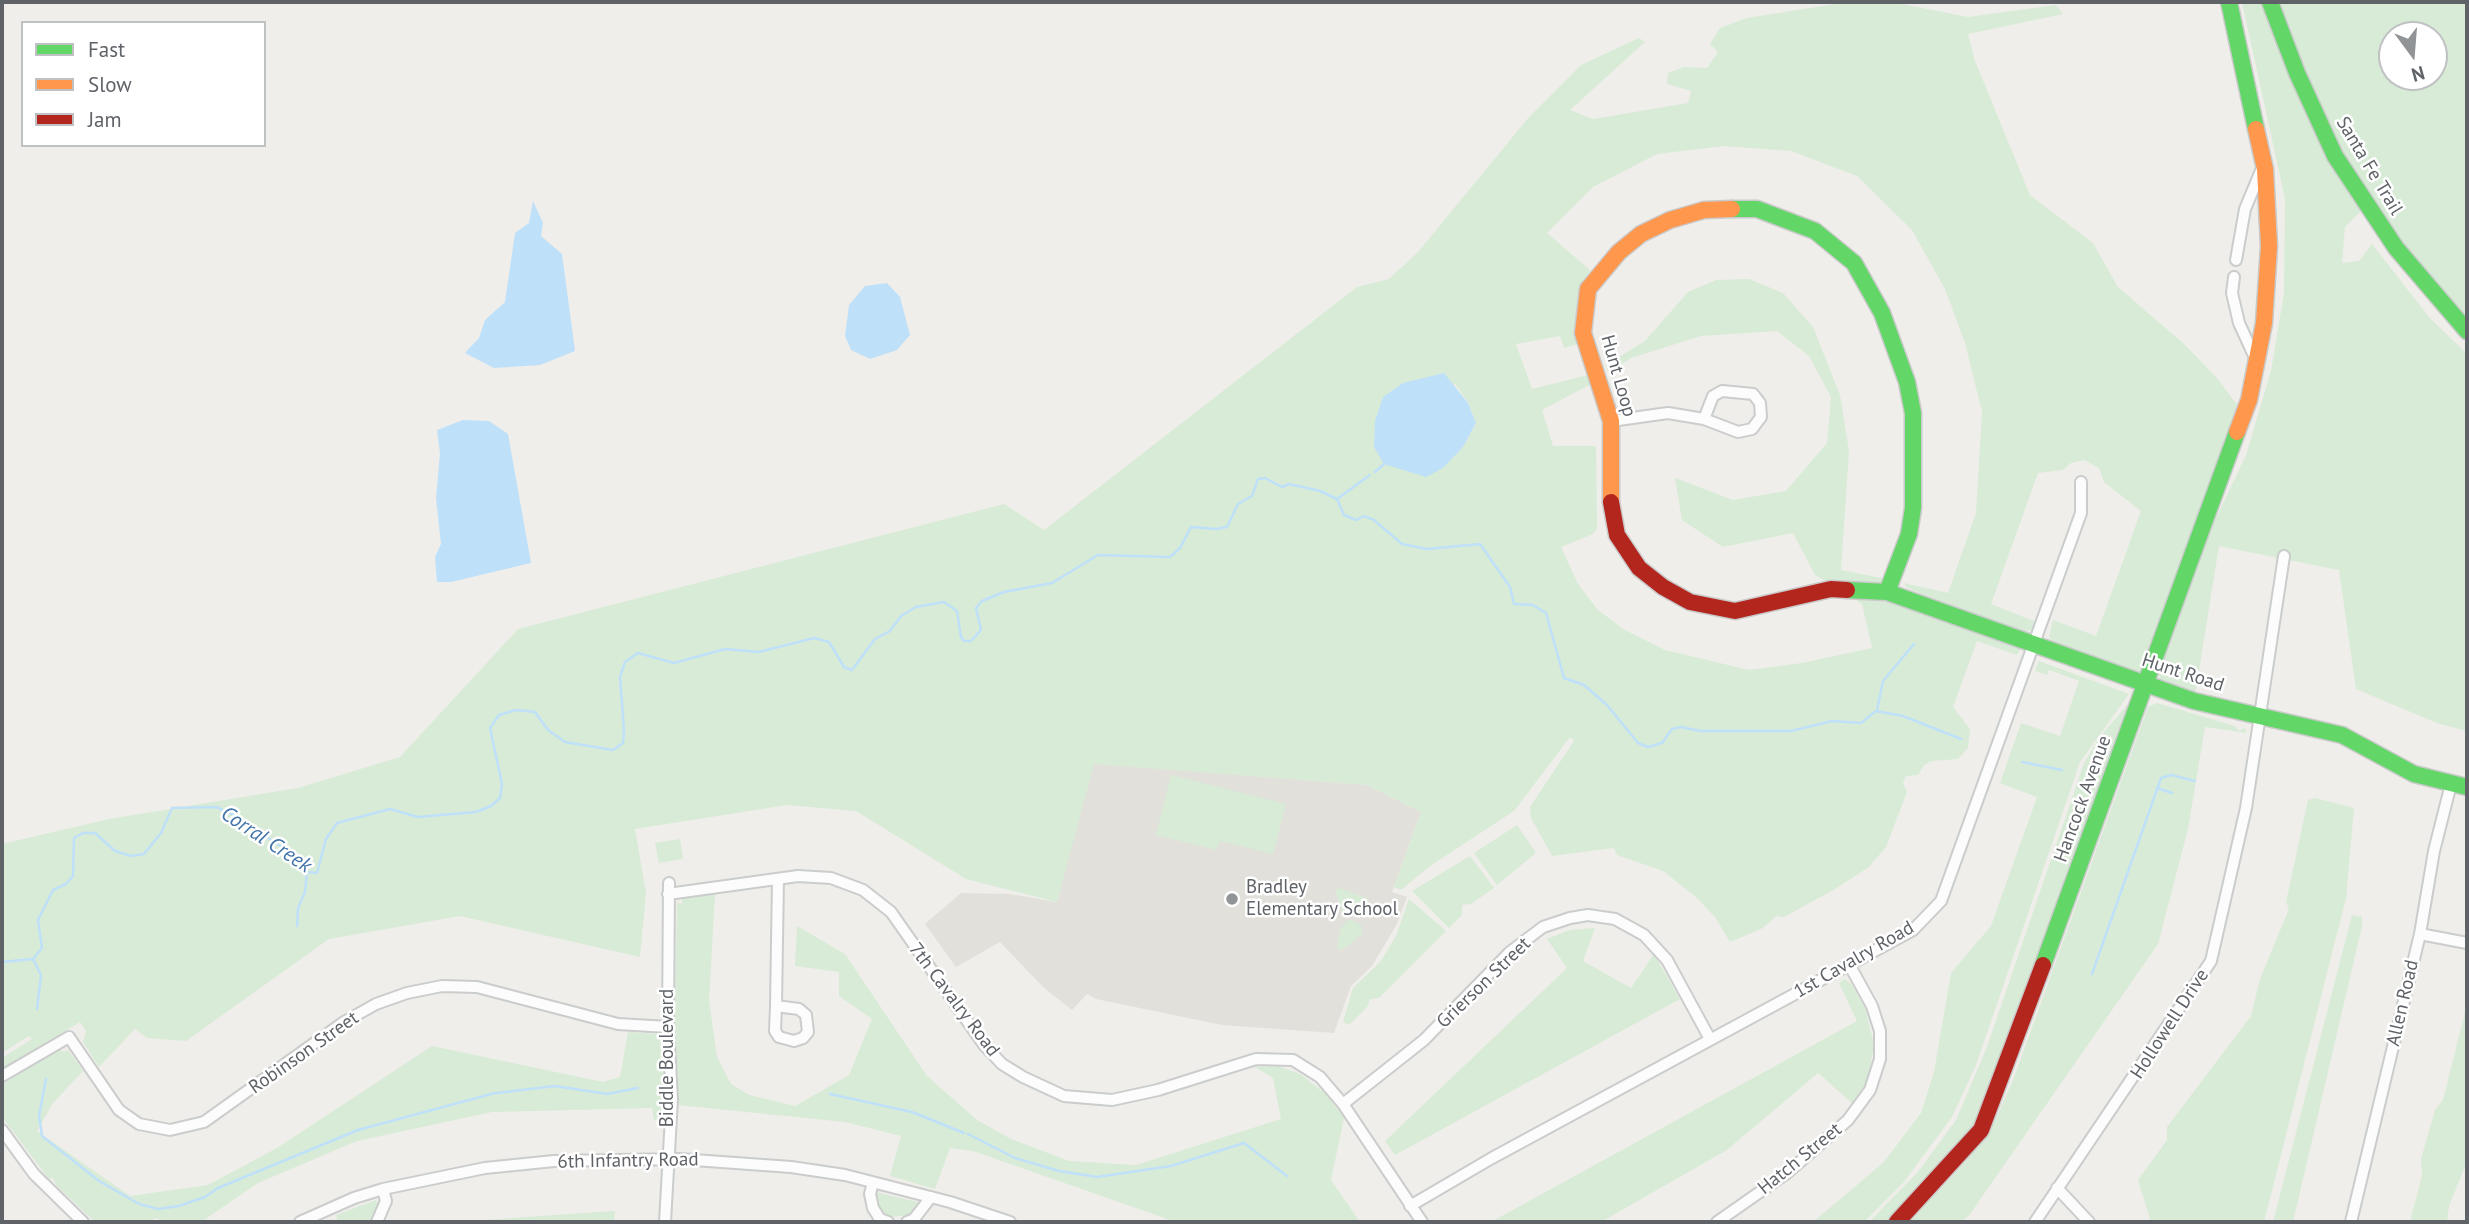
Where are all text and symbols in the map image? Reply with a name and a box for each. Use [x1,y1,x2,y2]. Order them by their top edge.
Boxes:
legend [21,21,266,147]
north arrow [2378,21,2448,91]
text: Fast [88,36,125,63]
text: N [2409,61,2428,88]
text: Slow [88,71,132,98]
text: Jam [88,106,122,133]
street label: Santa Fe Trail [2331,113,2407,219]
street label: Hunt Loop [1595,332,1641,420]
street label: Hunt Road [2139,649,2227,697]
street label: Hancock Avenue [2050,733,2116,865]
water label: Corral Creek [216,801,316,879]
place label: Bradley Elementary School [1246,877,1398,921]
marker: Bradley Elementary School [1224,891,1240,907]
street label: 1st Cavalry Road [1790,916,1918,1004]
street label: Grierson Street [1432,933,1536,1033]
street label: 7th Cavalry Road [904,939,1004,1061]
street label: Allen Road [2382,958,2424,1048]
street label: Hollowell Drive [2126,965,2214,1083]
street label: Biddle Boulevard [657,989,679,1127]
street label: Robinson Street [245,1007,363,1099]
street label: Hatch Street [1754,1118,1846,1200]
street label: 6th Infantry Road [557,1148,699,1174]

